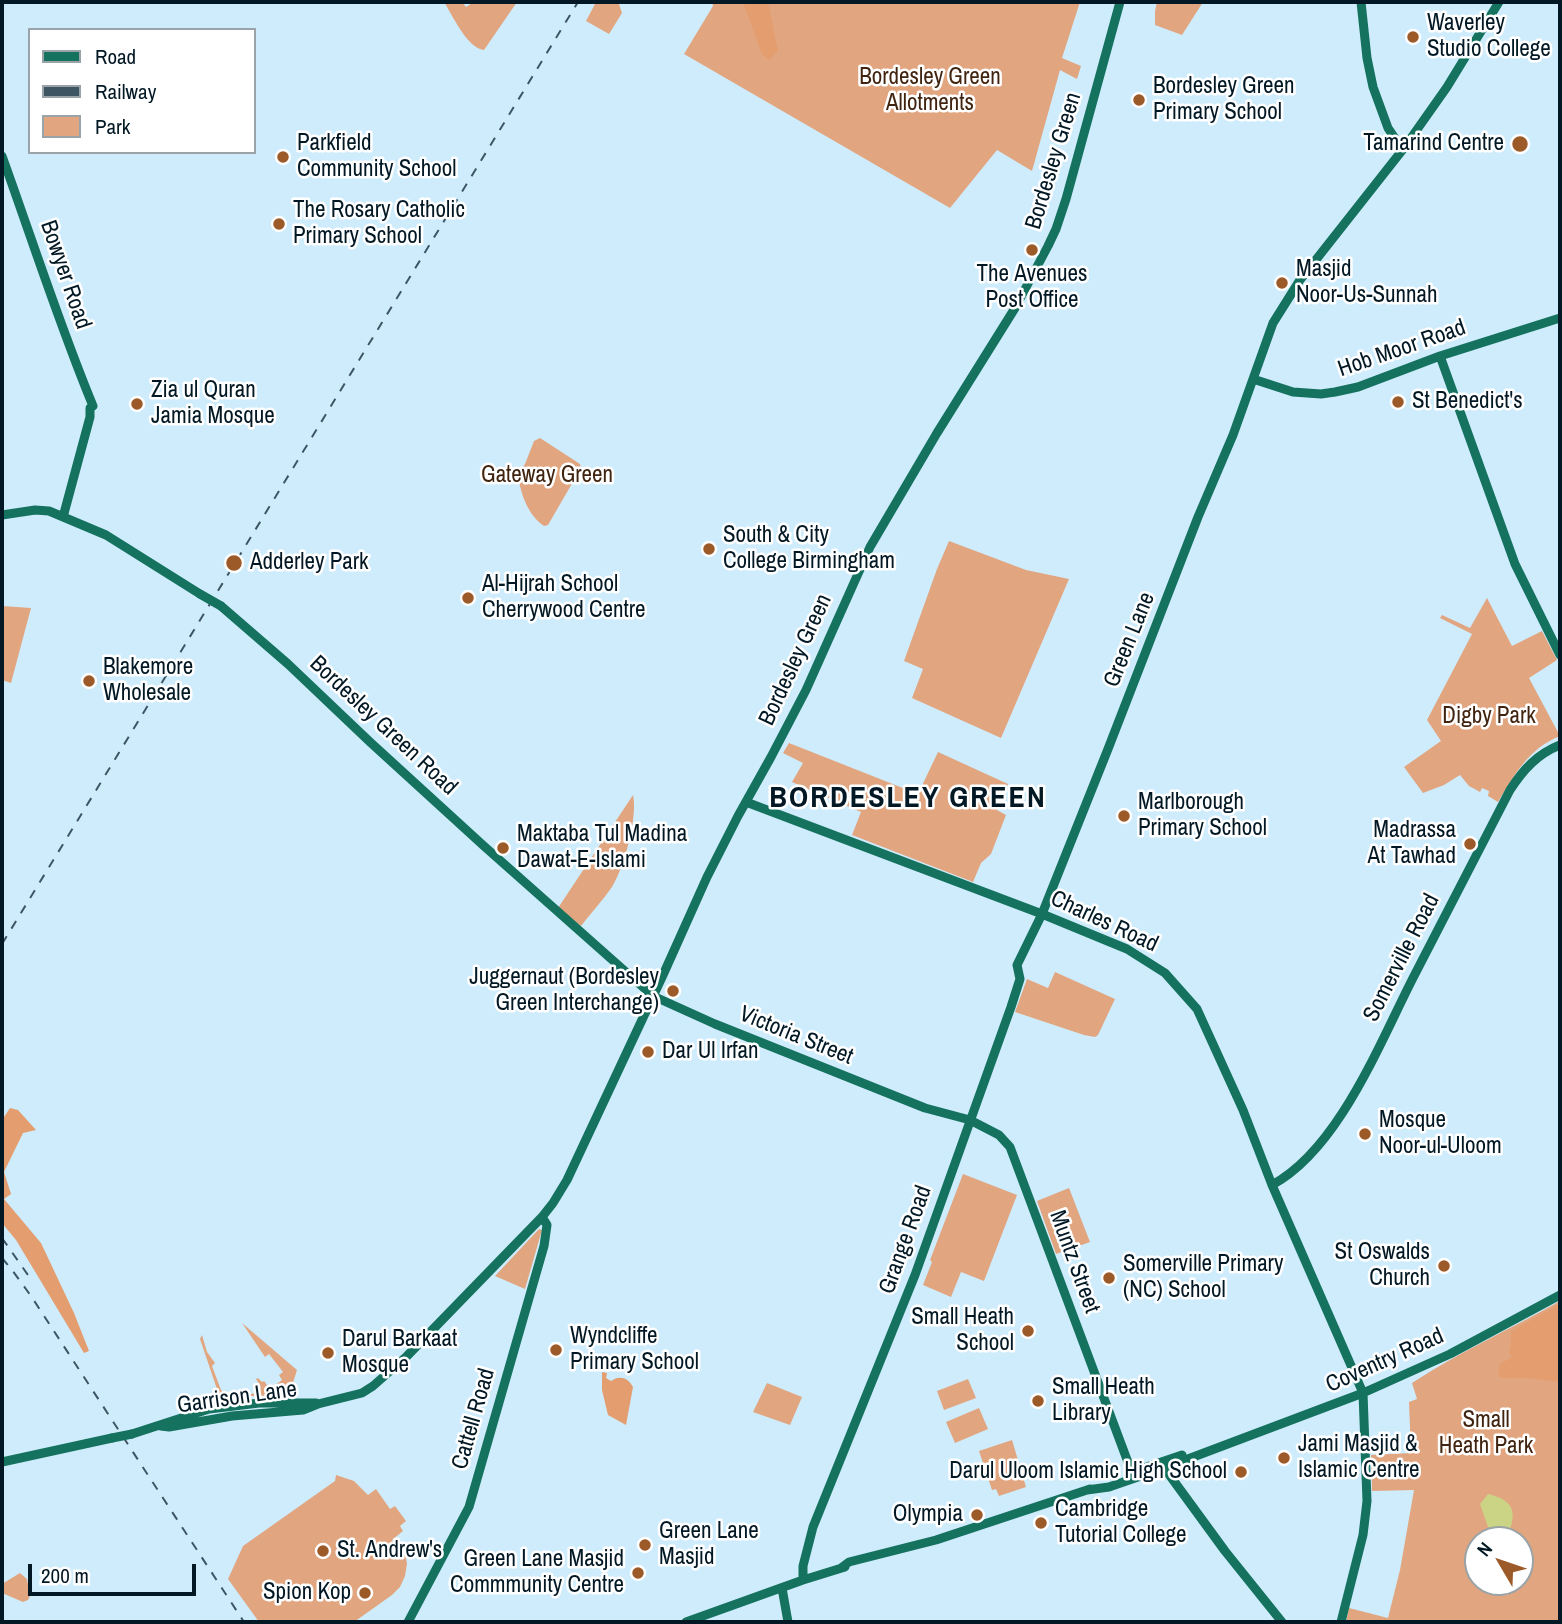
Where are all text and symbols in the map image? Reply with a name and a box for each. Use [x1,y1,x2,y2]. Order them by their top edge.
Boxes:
place label: Waverley Studio College [1427,10,1551,64]
legend [28,28,256,154]
marker: Waverley Studio College [1405,29,1421,45]
text: Road [95,42,136,71]
park label: Bordesley Green Allotments [859,64,1001,118]
place label: Bordesley Green Primary School [1153,73,1295,127]
text: Railway [95,77,156,106]
street label: Bordesley Green [1020,89,1088,233]
marker: Bordesley Green Primary School [1131,92,1147,108]
text: Park [95,112,130,141]
place label: Parkfield Community School [297,130,456,184]
place label: Tamarind Centre [1363,130,1504,158]
marker: Tamarind Centre [1510,134,1530,154]
marker: Parkfield Community School [275,149,291,165]
place label: The Rosary Catholic Primary School [293,197,465,251]
marker: The Rosary Catholic Primary School [271,216,287,232]
street label: Bowyer Road [34,217,96,333]
marker: The Avenues Post Office [1024,242,1040,258]
place label: Masjid Noor-Us-Sunnah [1296,256,1437,310]
place label: The Avenues Post Office [977,261,1087,315]
marker: Masjid Noor-Us-Sunnah [1274,275,1290,291]
street label: Hob Moor Road [1335,314,1469,384]
place label: Zia ul Quran Jamia Mosque [151,377,275,431]
place label: St Benedict's [1412,388,1523,416]
marker: St Benedict's [1390,394,1406,410]
marker: Zia ul Quran Jamia Mosque [129,396,145,412]
park label: Gateway Green [481,462,613,490]
place label: South & City College Birmingham [723,522,895,576]
marker: South & City College Birmingham [701,541,717,557]
place label: Adderley Park [250,549,368,577]
marker: Adderley Park [224,553,244,573]
place label: Al-Hijrah School Cherrywood Centre [482,571,646,625]
street label: Green Lane [1099,589,1161,691]
marker: Al-Hijrah School Cherrywood Centre [460,590,476,606]
street label: Bordesley Green [754,590,838,730]
street label: Bordesley Green Road [303,650,463,802]
place label: Blakemore Wholesale [103,654,193,708]
marker: Blakemore Wholesale [81,673,97,689]
park label: Digby Park [1442,703,1536,731]
district label: BORDESLEY GREEN [771,781,1045,817]
place label: Marlborough Primary School [1138,789,1267,843]
marker: Marlborough Primary School [1116,808,1132,824]
place label: Madrassa At Tawhad [1368,817,1456,871]
place label: Maktaba Tul Madina Dawat-E-Islami [517,821,687,875]
marker: Madrassa At Tawhad [1462,836,1478,852]
marker: Maktaba Tul Madina Dawat-E-Islami [495,840,511,856]
street label: Charles Road [1046,885,1162,959]
street label: Somerville Road [1358,890,1446,1026]
place label: Juggernaut (Bordesley Green Interchange) [469,964,659,1018]
marker: Juggernaut (Bordesley Green Interchange) [665,983,681,999]
street label: Victoria Street [735,1001,857,1071]
place label: Dar Ul Irfan [662,1038,758,1066]
marker: Dar Ul Irfan [640,1044,656,1060]
place label: Mosque Noor-ul-Uloom [1379,1107,1502,1161]
marker: Mosque Noor-ul-Uloom [1357,1126,1373,1142]
street label: Grange Road [874,1182,938,1298]
street label: Muntz Street [1043,1207,1105,1317]
place label: St Oswalds Church [1335,1239,1430,1293]
place label: Somerville Primary (NC) School [1123,1251,1283,1305]
marker: St Oswalds Church [1436,1258,1452,1274]
marker: Somerville Primary (NC) School [1101,1270,1117,1286]
place label: Small Heath School [911,1304,1014,1358]
place label: Wyndcliffe Primary School [570,1323,699,1377]
marker: Small Heath School [1020,1323,1036,1339]
street label: Coventry Road [1322,1323,1448,1399]
place label: Darul Barkaat Mosque [342,1326,457,1380]
marker: Wyndcliffe Primary School [548,1342,564,1358]
marker: Darul Barkaat Mosque [320,1345,336,1361]
street label: Cattell Road [446,1365,502,1473]
place label: Small Heath Library [1052,1374,1155,1428]
street label: Garrison Lane [175,1376,299,1420]
marker: Small Heath Library [1030,1393,1046,1409]
park label: Small Heath Park [1439,1407,1533,1461]
place label: Jami Masjid & Islamic Centre [1298,1431,1420,1485]
marker: Jami Masjid & Islamic Centre [1276,1450,1292,1466]
place label: Darul Uloom Islamic High School [949,1458,1227,1486]
marker: Darul Uloom Islamic High School [1233,1464,1249,1480]
place label: Cambridge Tutorial College [1055,1496,1187,1550]
place label: Olympia [893,1501,963,1529]
marker: Olympia [969,1507,985,1523]
marker: Cambridge Tutorial College [1033,1515,1049,1531]
place label: Green Lane Masjid [659,1518,759,1572]
north arrow [1464,1526,1534,1596]
text: N [1471,1536,1498,1562]
place label: St. Andrew's [337,1537,442,1565]
marker: Green Lane Masjid [637,1537,653,1553]
marker: St. Andrew's [315,1543,331,1559]
place label: Green Lane Masjid Commmunity Centre [450,1546,624,1600]
scale bar [32,1550,200,1594]
text: 200 m [41,1561,89,1590]
marker: Green Lane Masjid Commmunity Centre [630,1565,646,1581]
place label: Spion Kop [263,1579,351,1607]
marker: Spion Kop [357,1585,373,1601]

